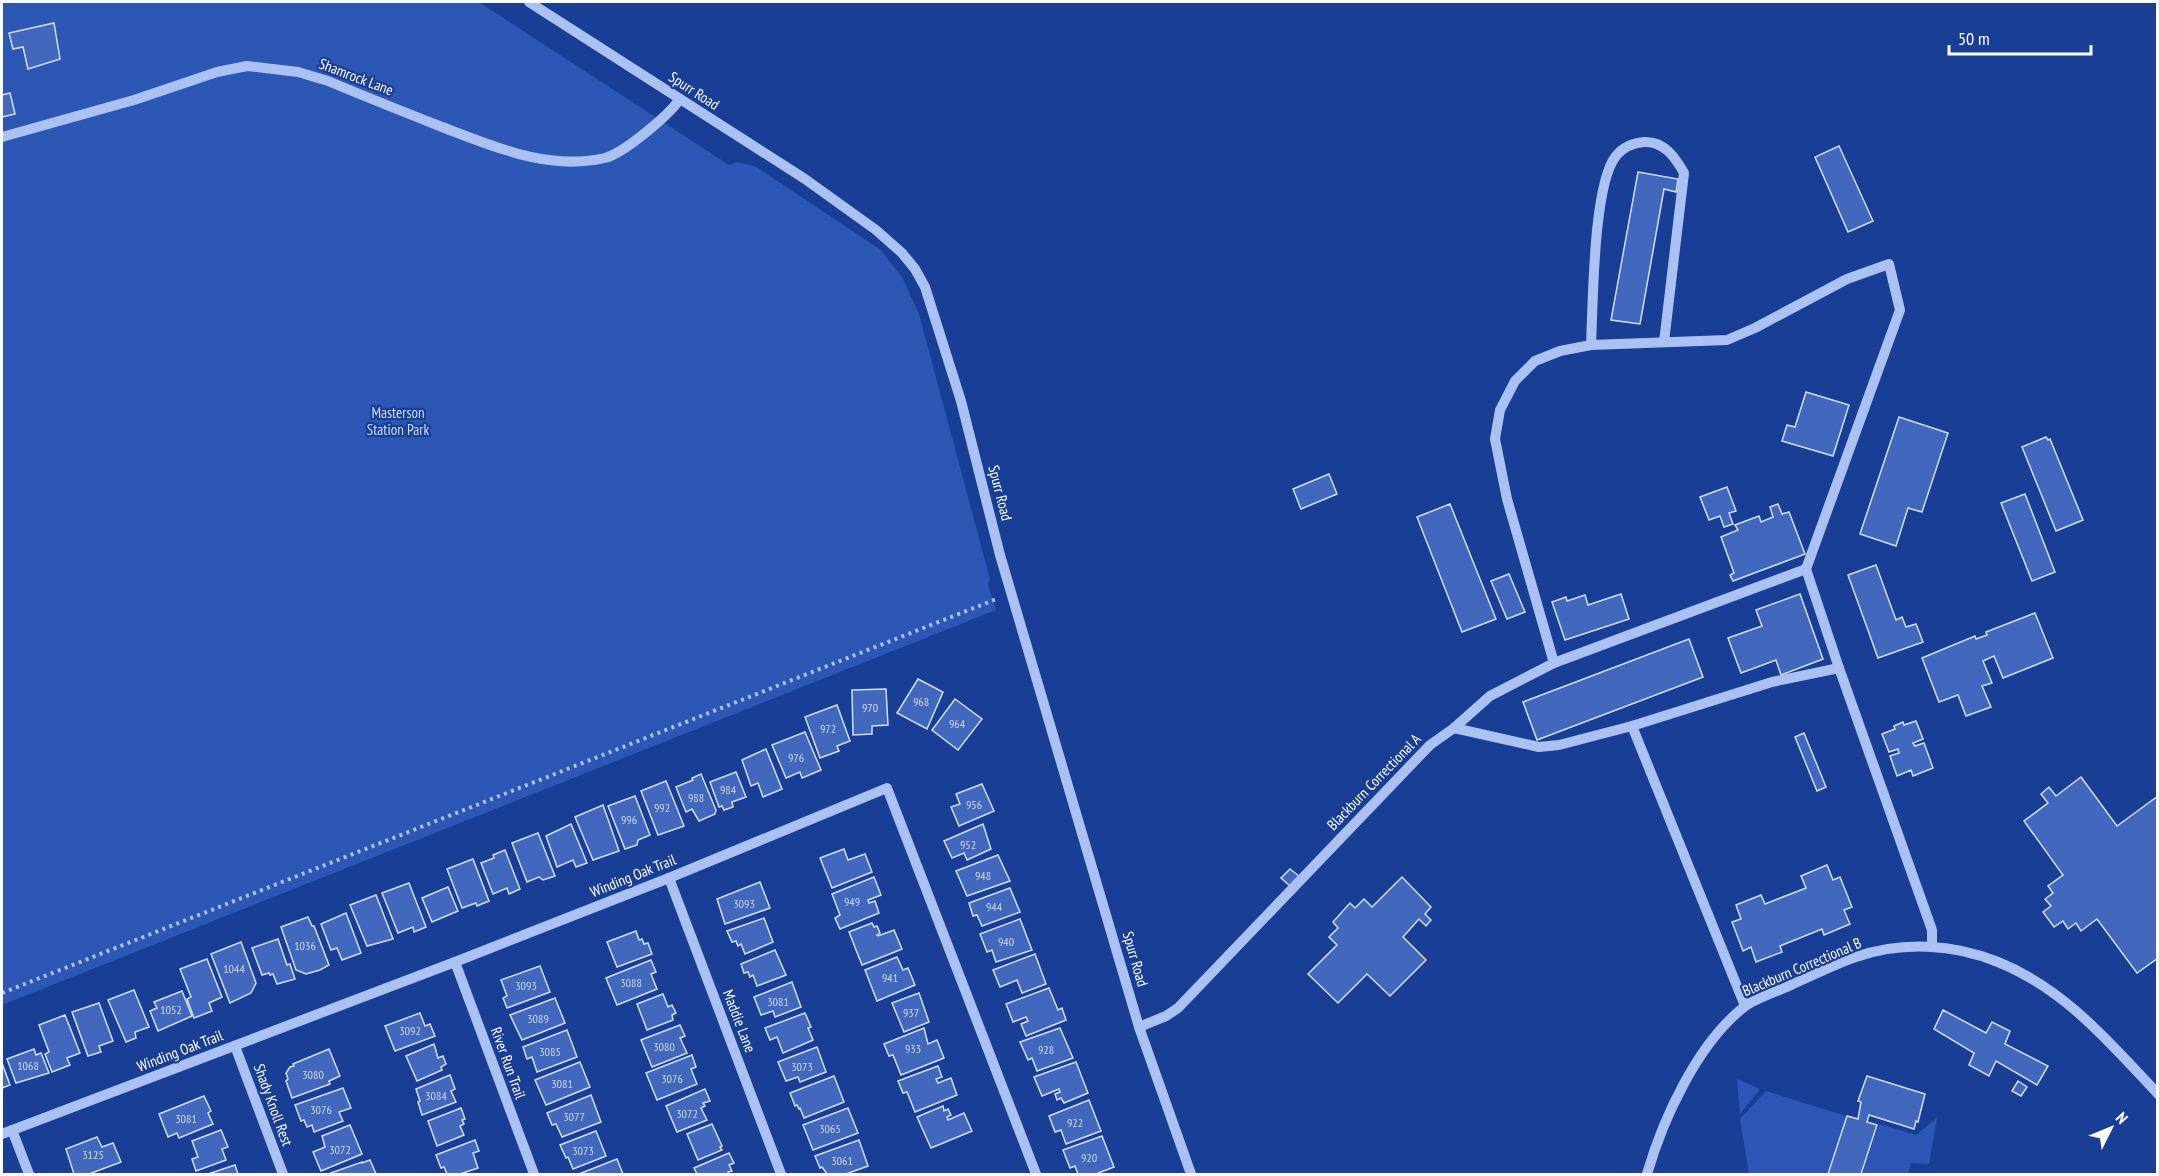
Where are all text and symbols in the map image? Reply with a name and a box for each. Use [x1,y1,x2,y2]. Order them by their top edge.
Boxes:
scale bar [1949,18,2092,56]
text: 50 m [1958,27,1990,50]
street label: Shamrock Lane [316,54,396,99]
street label: Spurr Road [665,67,723,114]
park label: Masterson Station Park [367,403,429,439]
street label: Spurr Road [984,463,1017,523]
house number: 968 [913,694,929,709]
house number: 970 [862,700,878,715]
house number: 964 [949,716,966,731]
house number: 972 [820,721,836,736]
street label: Blackburn Correctional A [1323,729,1425,834]
house number: 976 [788,750,804,765]
house number: 984 [720,782,737,797]
house number: 988 [688,790,704,805]
house number: 956 [966,797,982,812]
house number: 992 [654,800,670,815]
house number: 996 [621,812,637,827]
house number: 952 [960,837,976,852]
street label: Winding Oak Trail [587,850,679,901]
house number: 948 [975,868,991,883]
house number: 949 [844,894,860,909]
house number: 3093 [733,896,755,911]
house number: 944 [986,899,1003,914]
street label: Spurr Road [1119,929,1152,989]
street label: Blackburn Correctional B [1739,933,1864,1000]
house number: 940 [998,934,1014,949]
house number: 1036 [294,938,316,953]
house number: 1044 [223,961,245,976]
house number: 941 [882,970,898,985]
house number: 3088 [620,975,642,990]
house number: 3093 [515,978,537,993]
street label: Maddie Lane [719,987,760,1055]
house number: 3081 [767,994,789,1009]
house number: 1052 [160,1002,182,1017]
house number: 937 [903,1005,919,1020]
house number: 3089 [527,1011,549,1026]
house number: 3092 [399,1023,421,1038]
street label: River Run Trail [487,1024,530,1102]
street label: Winding Oak Trail [134,1025,226,1076]
house number: 3080 [653,1039,675,1054]
house number: 933 [905,1041,921,1056]
house number: 928 [1038,1042,1054,1057]
house number: 3085 [539,1044,561,1059]
house number: 1068 [17,1058,39,1073]
house number: 3073 [791,1059,813,1074]
street label: Shady Knoll Rest [250,1061,297,1149]
house number: 3080 [302,1067,324,1082]
house number: 3076 [661,1071,683,1086]
house number: 3081 [551,1076,573,1091]
house number: 3084 [425,1088,447,1103]
north arrow [2081,1098,2141,1158]
house number: 3076 [310,1102,332,1117]
house number: 3072 [676,1106,698,1121]
text: N [2112,1108,2132,1128]
house number: 3077 [563,1109,585,1124]
house number: 3081 [175,1111,197,1126]
house number: 922 [1067,1115,1083,1130]
house number: 3065 [819,1121,841,1136]
house number: 3072 [329,1142,351,1157]
house number: 3073 [572,1143,594,1158]
house number: 3125 [82,1147,104,1162]
house number: 920 [1081,1150,1097,1165]
house number: 3061 [831,1153,853,1168]

